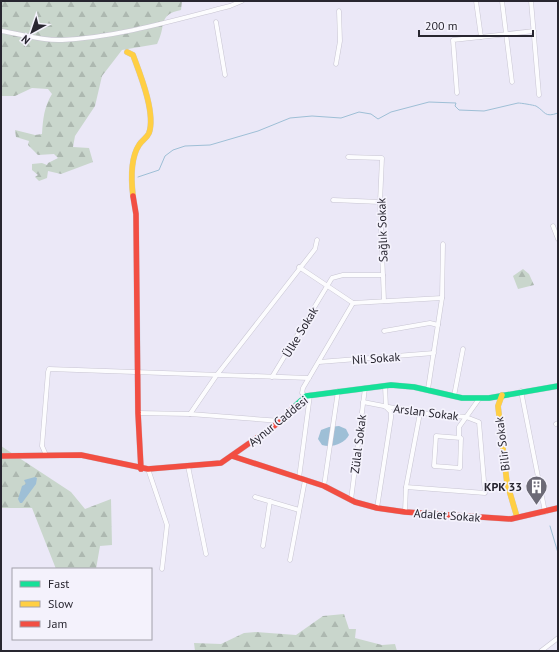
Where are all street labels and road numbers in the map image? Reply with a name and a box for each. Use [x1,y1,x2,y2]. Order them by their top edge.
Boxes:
street label: Sağlık Sokak [373,197,391,262]
street label: Ülke Sokak [279,304,321,360]
street label: Nil Sokak [351,349,401,367]
street label: Aynur Caddesi [245,392,311,450]
street label: Arslan Sokak [393,401,460,423]
street label: Zülal Sokak [347,413,369,474]
street label: Bilir Sokak [491,416,513,472]
street label: Adalet Sokak [413,505,481,525]

